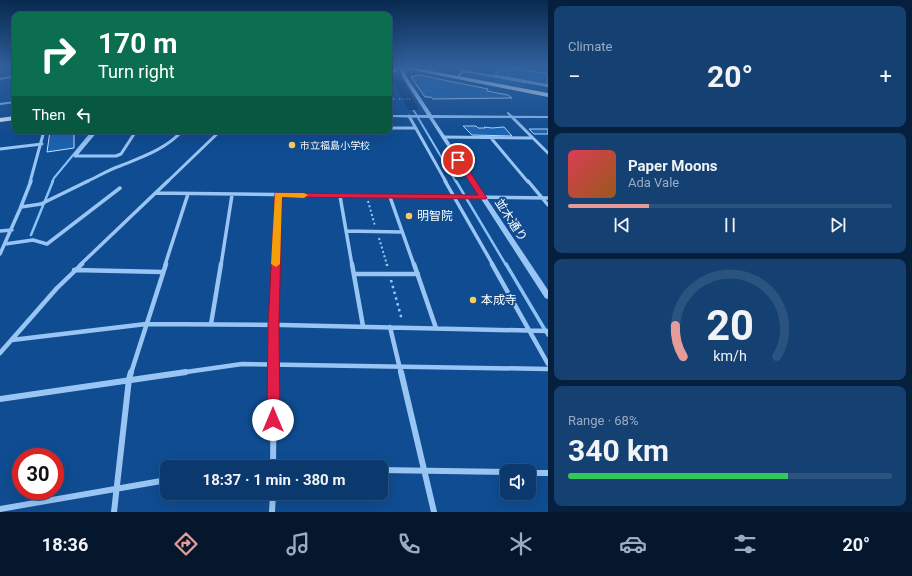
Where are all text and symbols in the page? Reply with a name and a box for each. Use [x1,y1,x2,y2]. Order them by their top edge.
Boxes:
text: 170 m [98,27,177,60]
icon: right [32,28,84,80]
text: Climate [568,39,612,54]
text: 20° [707,59,753,94]
text: Turn right [98,61,175,82]
text: − [568,64,581,89]
text: + [880,64,892,89]
icon: left [73,104,95,126]
text: Then [32,106,65,124]
marker: 市立福島小学校 [287,140,297,150]
place label: 市立福島小学校 [300,140,370,151]
pin [441,143,475,177]
icon: arrive [447,149,469,171]
text: Paper Moons [628,157,718,175]
text: Ada Vale [628,175,679,190]
street label: 並木通り [492,196,530,244]
place label: 明智院 [417,209,453,223]
marker: 明智院 [404,211,414,221]
icon: previous [611,214,633,236]
icon: pause [719,214,741,236]
icon: next [827,214,849,236]
place label: 本成寺 [481,293,517,307]
marker: 本成寺 [468,295,478,305]
text: 20 [706,301,754,350]
text: km/h [713,348,747,364]
position arrow [252,399,294,441]
text: Range · 68% [568,413,638,428]
text: 340 km [568,433,669,468]
speed limit sign: 30 [12,448,64,500]
map controls [500,464,536,500]
button: sound [500,464,536,500]
text: 18:37 · 1 min · 380 m [203,471,345,489]
icon: directions [172,530,200,558]
icon: music [284,530,312,558]
icon: phone [395,530,423,558]
icon: climate [507,530,535,558]
icon: car [619,530,647,558]
icon: filters [731,530,759,558]
text: 18:36 [42,534,88,555]
text: 20° [842,534,870,555]

